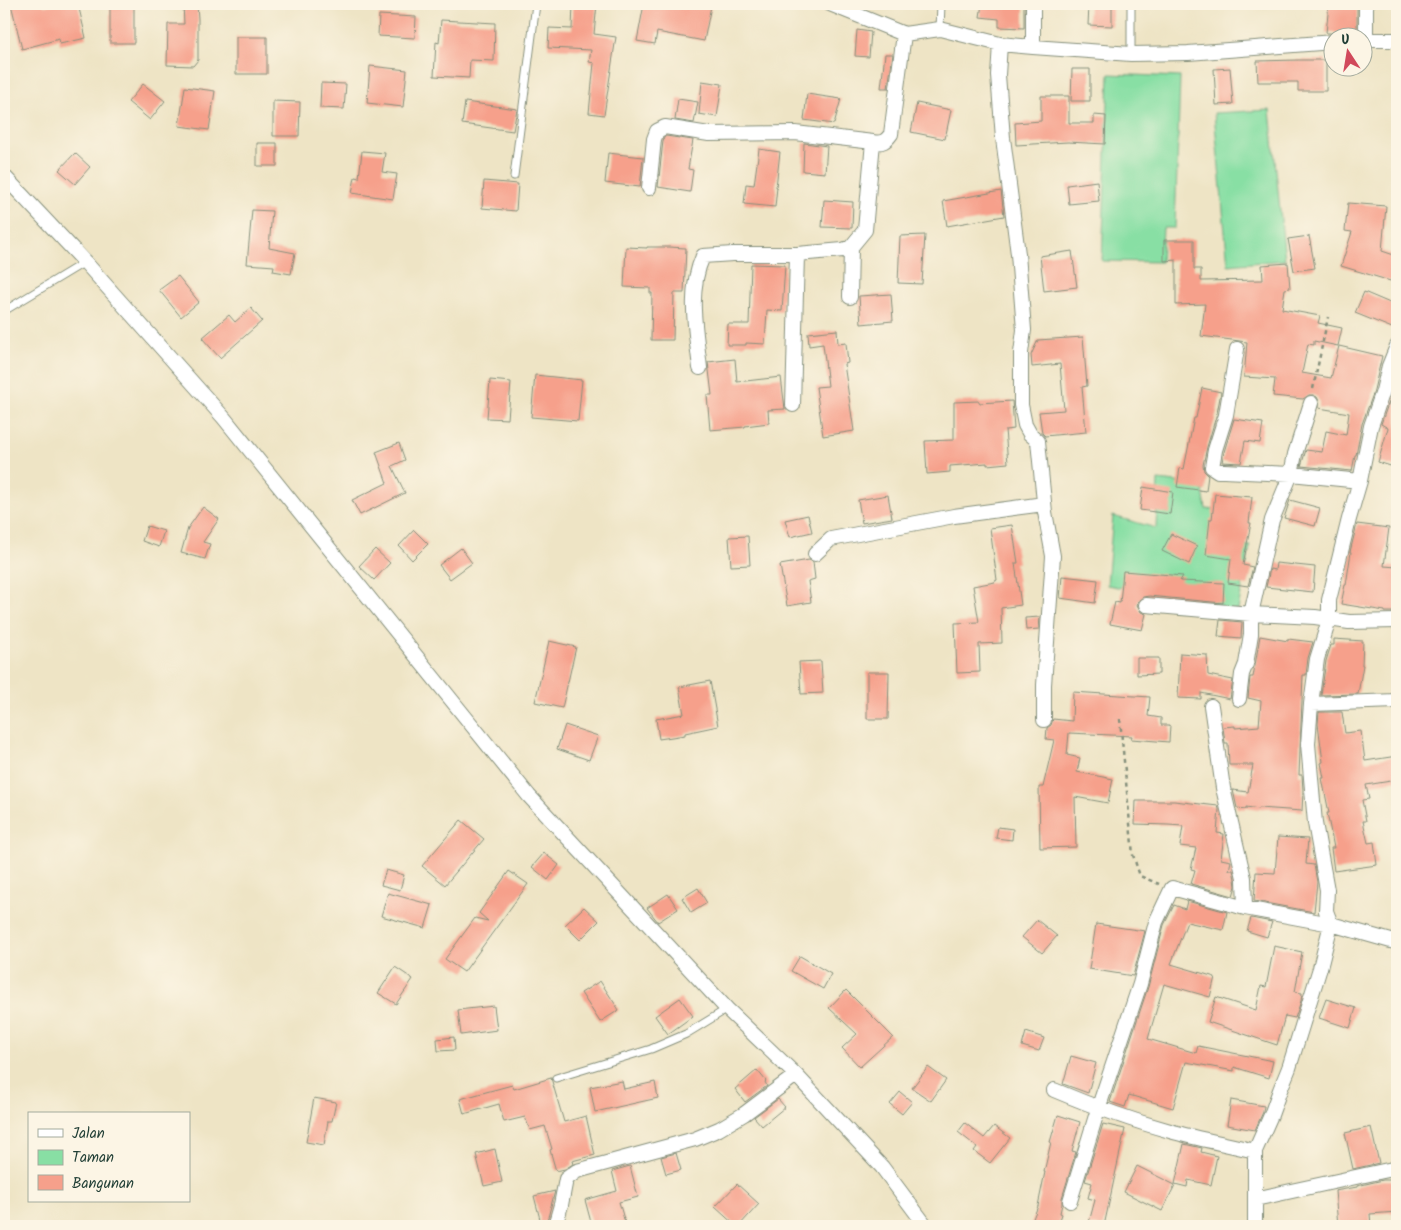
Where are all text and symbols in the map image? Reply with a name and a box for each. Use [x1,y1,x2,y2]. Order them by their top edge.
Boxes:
north arrow [1324,28,1374,78]
text: U [1339,28,1353,52]
legend [28,1112,190,1202]
text: Jalan [72,1122,105,1146]
text: Taman [72,1146,114,1170]
text: Bangunan [72,1172,134,1196]

